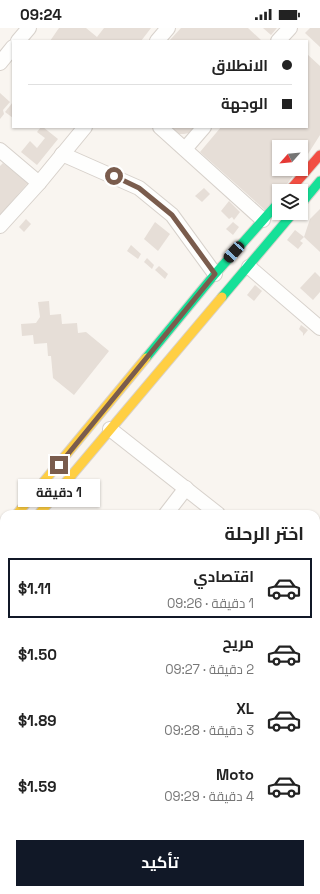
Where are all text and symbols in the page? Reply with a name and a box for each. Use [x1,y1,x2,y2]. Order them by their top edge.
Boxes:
text: 09:24 [20,5,62,24]
text: الانطلاق [212,56,268,75]
text: الوجهة [221,94,268,113]
north arrow [272,140,308,176]
map controls [272,140,308,220]
route start [105,167,123,185]
button: layers [272,184,308,220]
car [222,239,246,265]
route end [50,456,68,474]
callout: 1 دقيقة [18,479,100,507]
text: 1 دقيقة [36,484,82,501]
text: اختر الرحلة [225,522,304,545]
text: اقتصادي [194,567,254,586]
icon: car [266,570,302,606]
text: $1.11 [18,579,51,598]
text: 1 دقيقة · 09:26 [167,595,254,612]
text: مريح [222,633,254,652]
icon: car [266,636,302,672]
text: $1.50 [18,645,57,664]
text: 2 دقيقة · 09:27 [165,661,254,678]
text: XL [236,699,254,718]
icon: car [266,702,302,738]
text: $1.89 [18,711,57,730]
text: 3 دقيقة · 09:28 [164,722,254,739]
text: Moto [216,765,254,784]
icon: car [266,768,302,804]
text: $1.59 [18,777,57,796]
text: 4 دقيقة · 09:29 [164,788,254,805]
button: تأكيد [16,840,304,886]

